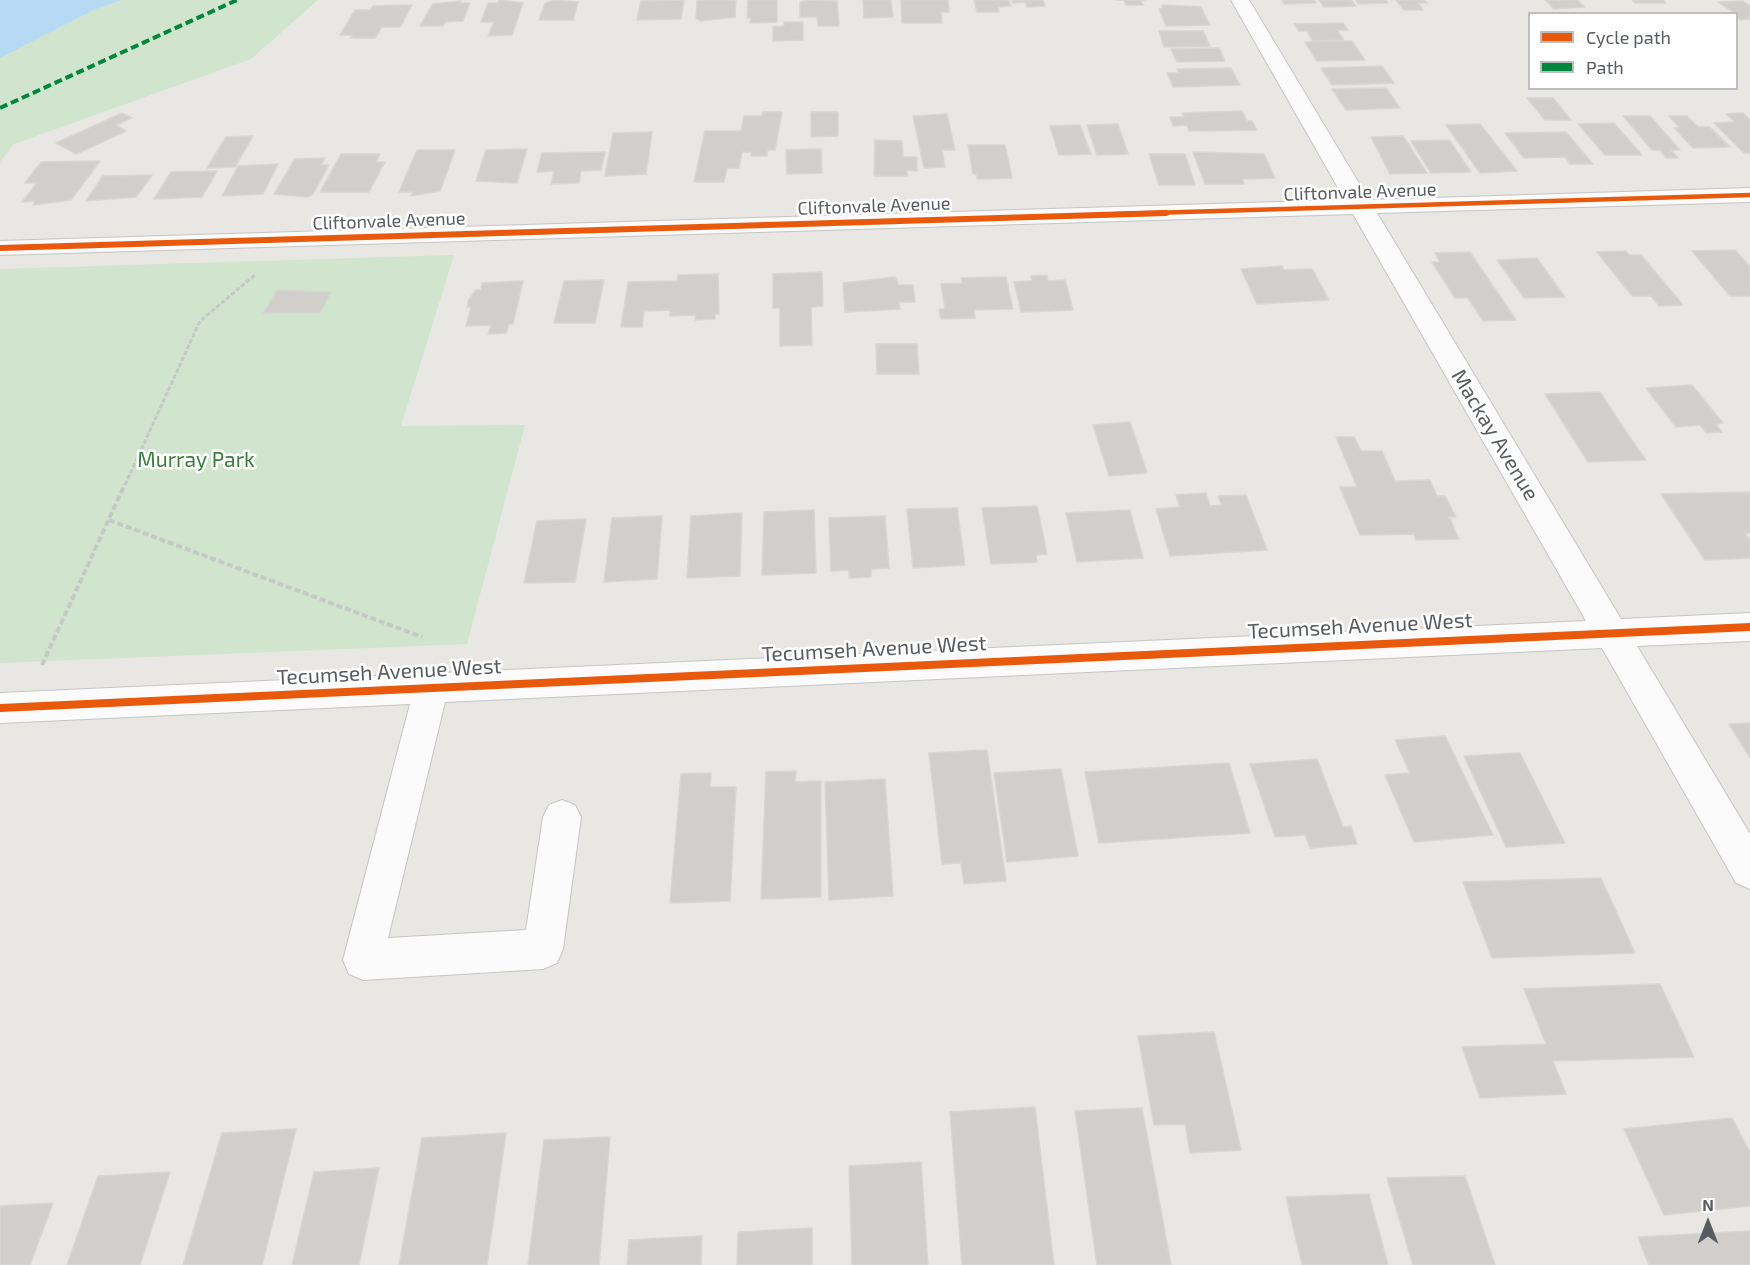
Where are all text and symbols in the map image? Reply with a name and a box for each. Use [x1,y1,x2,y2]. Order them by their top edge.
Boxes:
legend [1528,12,1738,90]
text: Cycle path [1586,26,1671,48]
text: Path [1586,56,1624,78]
street label: Cliftonvale Avenue [1283,179,1437,205]
street label: Cliftonvale Avenue [797,193,951,219]
street label: Cliftonvale Avenue [312,208,466,234]
street label: Mackay Avenue [1446,365,1544,505]
park label: Murray Park [137,447,255,473]
street label: Tecumseh Avenue West [1247,608,1473,644]
street label: Tecumseh Avenue West [761,631,987,667]
street label: Tecumseh Avenue West [276,654,502,690]
north arrow [1678,1193,1738,1253]
text: N [1702,1195,1714,1214]

